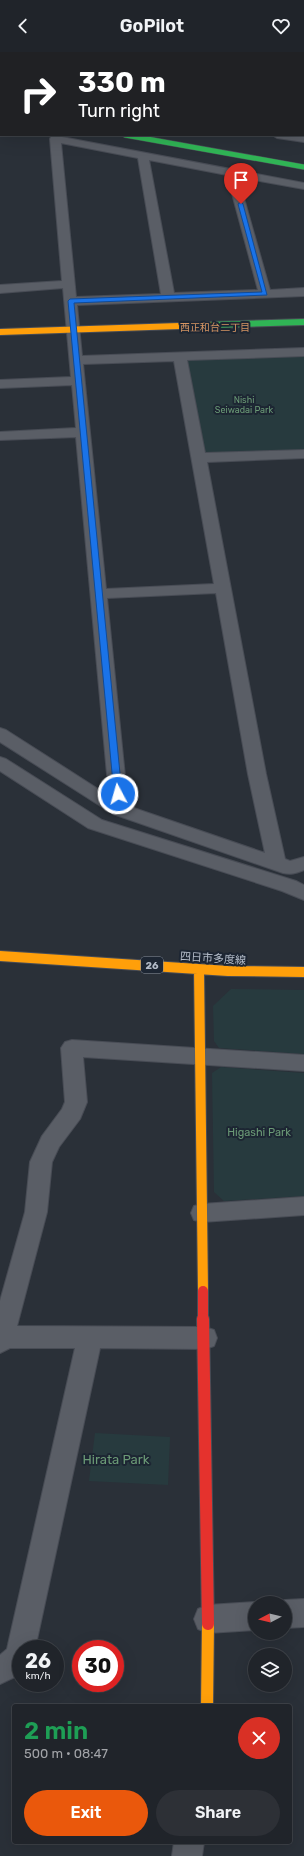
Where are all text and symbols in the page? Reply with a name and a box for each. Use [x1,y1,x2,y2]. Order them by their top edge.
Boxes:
icon: back [12,15,34,37]
text: GoPilot [120,15,184,37]
icon: heart [270,15,292,37]
text: 330 m [78,66,166,99]
icon: right [12,68,64,120]
text: Turn right [78,100,160,122]
pin [224,163,258,204]
icon: arrive [230,169,252,191]
district label: 西正和台二丁目 [180,322,250,334]
park label: Nishi Seiwadai Park [215,395,274,415]
position arrow [97,773,139,815]
street label: 四日市多度線 [180,950,246,967]
road number: 26 [141,957,163,973]
park label: Higashi Park [227,1126,291,1139]
park label: Hirata Park [83,1452,150,1467]
north arrow [248,1596,292,1640]
map controls [248,1596,292,1692]
speed limit sign: 30 [72,1640,124,1692]
button: layers [248,1648,292,1692]
text: 26 [25,1649,51,1673]
text: km/h [26,1670,50,1682]
text: 2 min [24,1717,88,1745]
button: close [238,1717,280,1759]
text: 500 m · 08:47 [24,1746,108,1761]
button: Exit [24,1790,148,1836]
button: Share [156,1790,280,1836]

